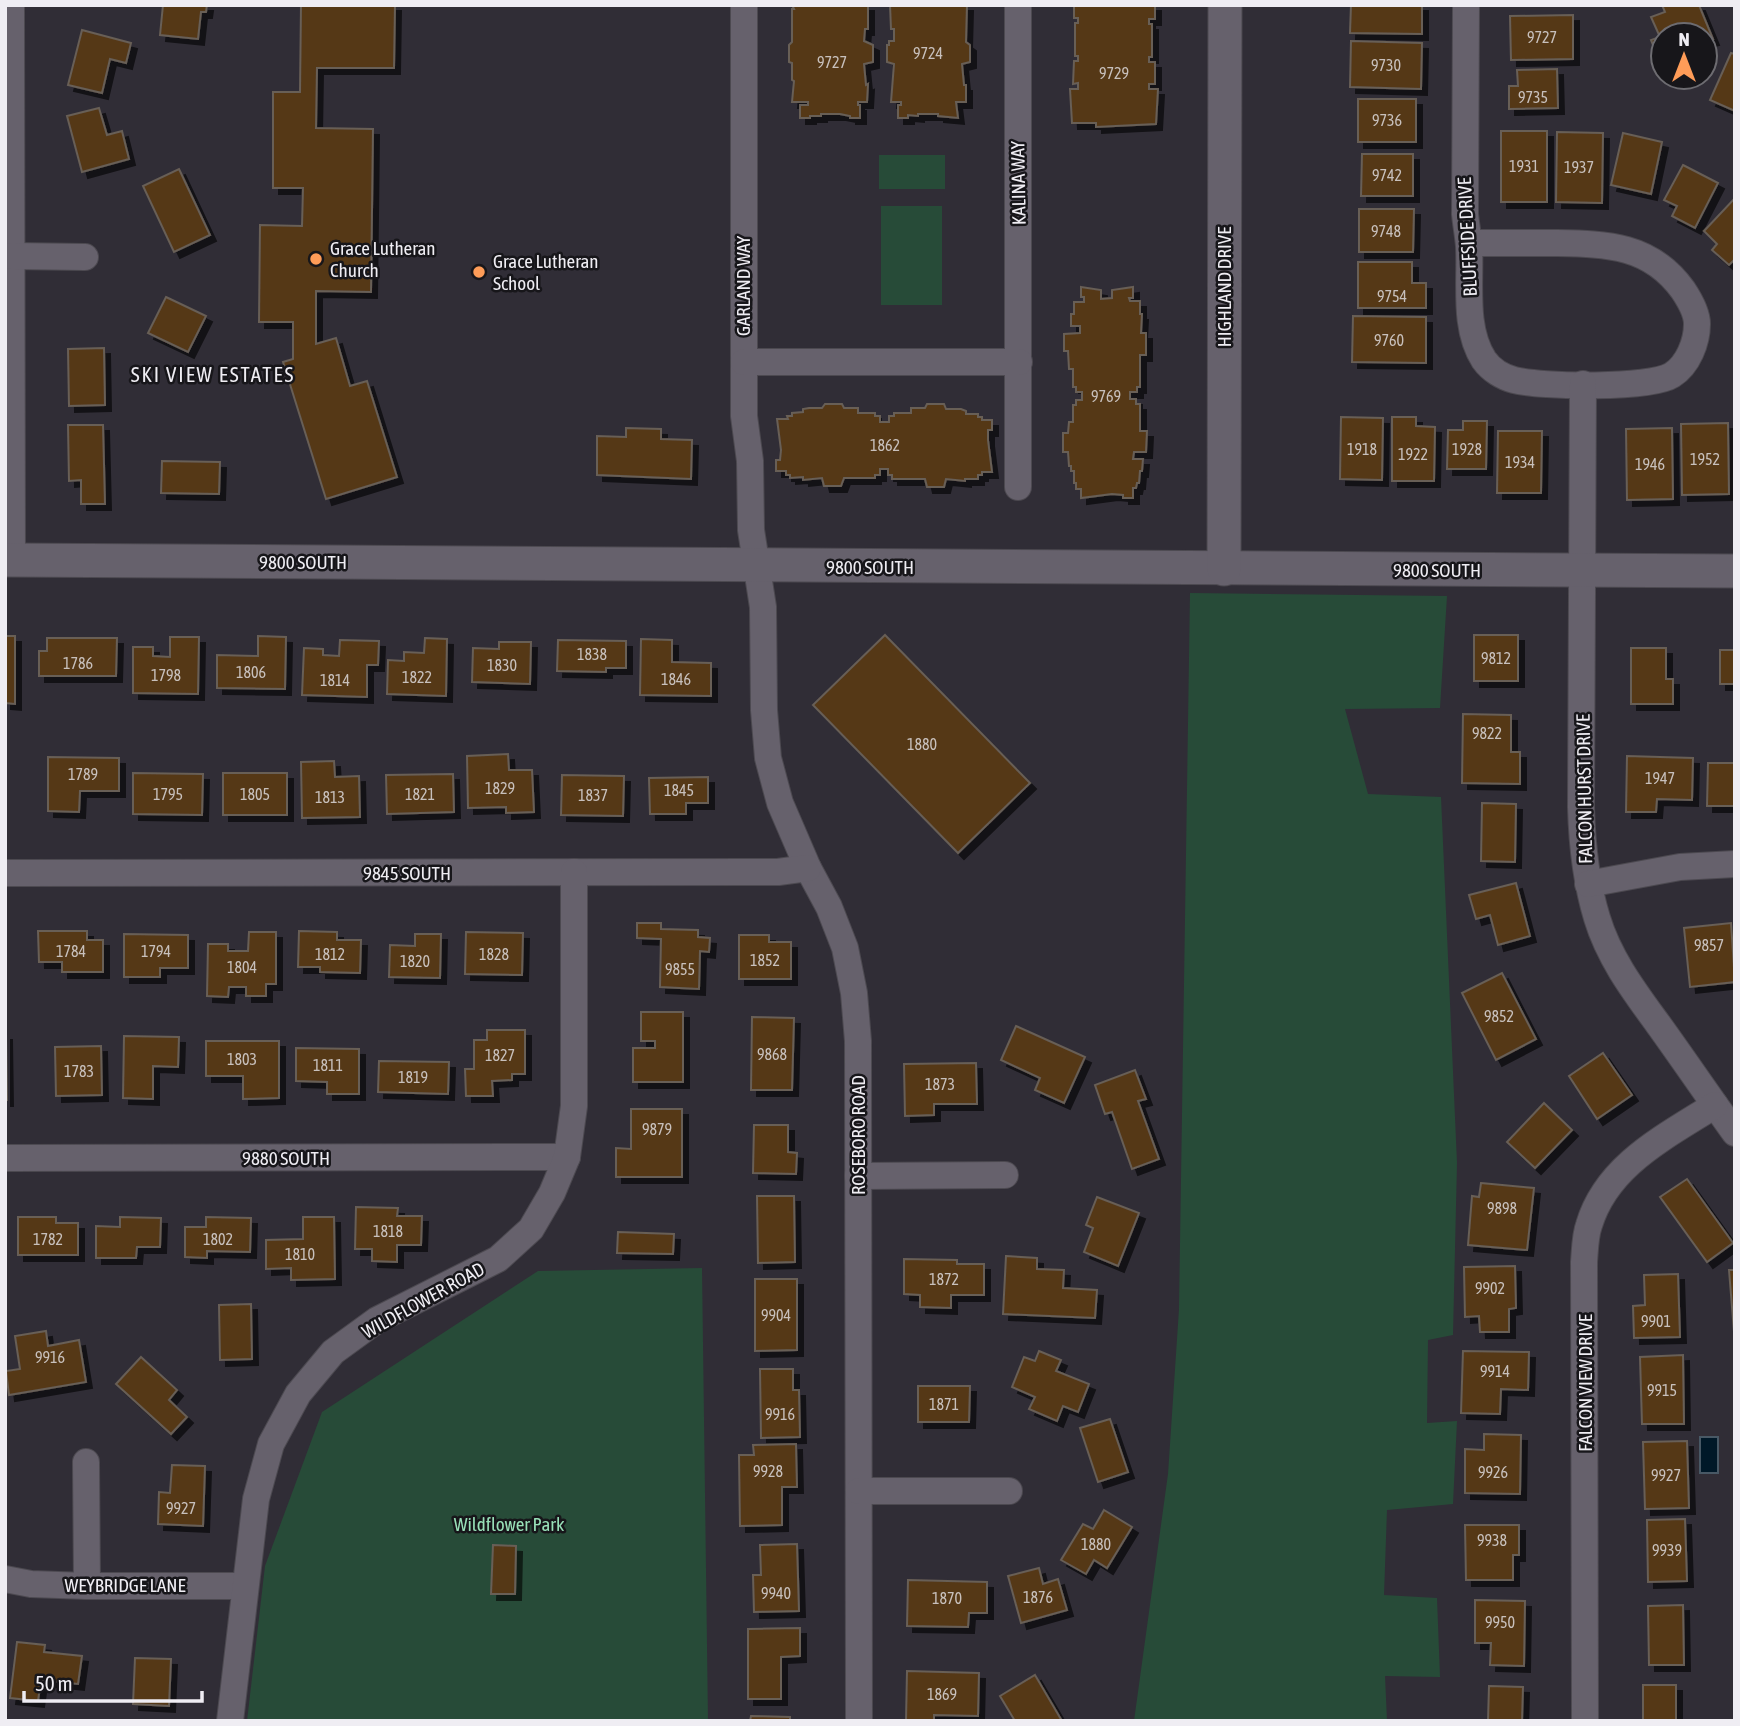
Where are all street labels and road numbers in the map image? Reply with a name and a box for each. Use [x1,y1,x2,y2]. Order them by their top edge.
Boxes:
street label: KALINA WAY [1006,140,1030,225]
street label: BLUFFSIDE DRIVE [1453,177,1481,297]
street label: HIGHLAND DRIVE [1213,227,1235,347]
street label: GARLAND WAY [732,235,754,336]
street label: 9800 SOUTH [259,551,347,573]
street label: 9800 SOUTH [826,556,914,578]
street label: 9800 SOUTH [1393,559,1481,581]
street label: FALCON HURST DRIVE [1572,714,1596,864]
street label: 9845 SOUTH [363,862,451,884]
street label: ROSEBORO ROAD [847,1075,869,1195]
street label: 9880 SOUTH [242,1147,330,1169]
street label: WILDFLOWER ROAD [358,1257,488,1343]
street label: FALCON VIEW DRIVE [1574,1314,1596,1452]
street label: WEYBRIDGE LANE [64,1574,186,1596]

